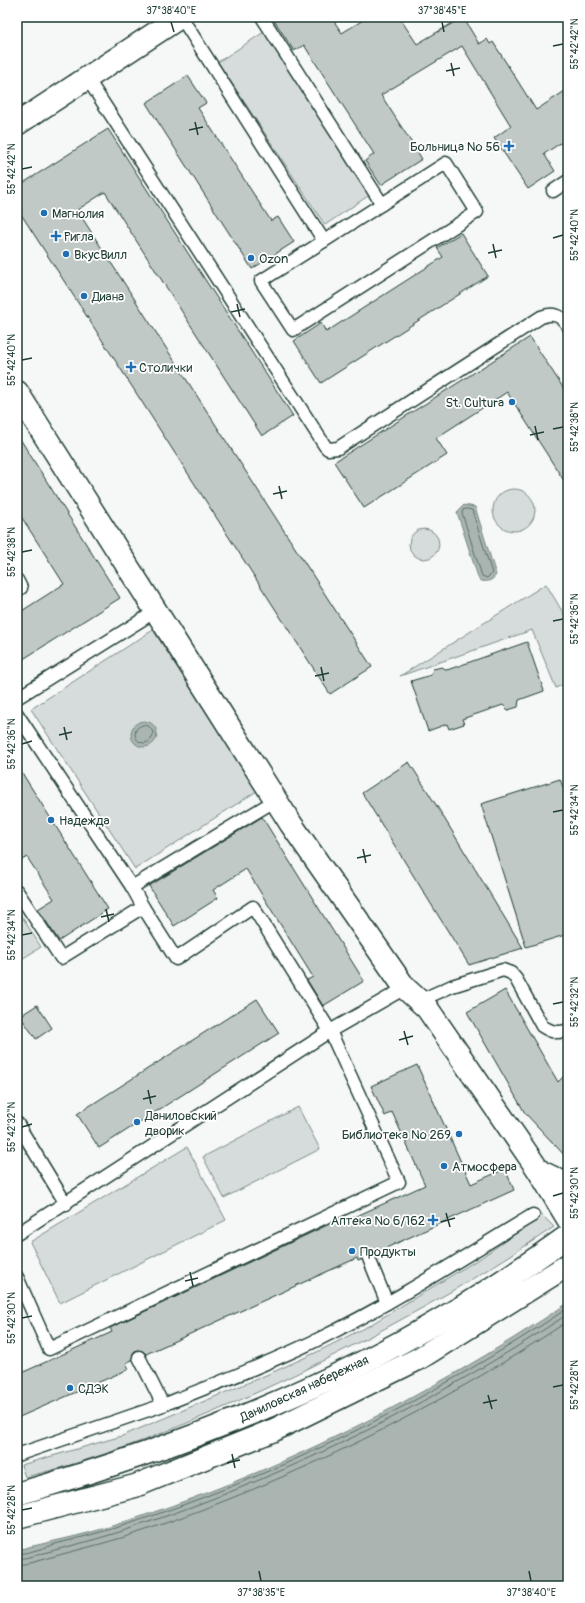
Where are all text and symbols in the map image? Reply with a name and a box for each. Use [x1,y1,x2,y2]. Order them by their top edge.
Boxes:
text: 37°38'40"E [146,5,196,17]
text: 37°38'45"E [418,5,466,17]
text: 55°42'42"N [569,18,581,69]
place label: Больница № 56 [410,139,500,155]
marker: Больница № 56 [503,140,515,152]
text: 55°42'42"N [6,143,18,194]
place label: Магнолия [52,206,104,222]
marker: Магнолия [39,208,49,218]
text: 55°42'40"N [569,209,581,261]
place label: Ригла [64,229,94,245]
marker: Ригла [51,231,61,241]
place label: ВкусВилл [74,247,127,263]
marker: ВкусВилл [61,249,71,259]
place label: Ozon [259,251,288,267]
marker: Ozon [246,253,256,263]
place label: Диана [91,289,124,305]
marker: Диана [79,291,89,301]
text: 55°42'40"N [6,334,18,386]
place label: Столички [139,360,192,376]
marker: Столички [126,362,136,372]
place label: St. Cultura [445,395,504,411]
marker: St. Cultura [507,397,517,407]
text: 55°42'38"N [569,402,581,452]
text: 55°42'38"N [6,527,18,577]
text: 55°42'36"N [569,593,581,644]
text: 55°42'36"N [6,718,18,769]
text: 55°42'34"N [569,784,581,835]
place label: Надежда [59,813,110,829]
marker: Надежда [46,815,56,825]
text: 55°42'34"N [6,909,18,960]
text: 55°42'32"N [569,976,581,1027]
text: 55°42'32"N [6,1101,18,1152]
place label: Даниловский дворик [144,1108,217,1139]
marker: Даниловский дворик [132,1117,142,1127]
place label: Библиотека № 269 [342,1127,451,1143]
marker: Библиотека № 269 [454,1129,464,1139]
place label: Атмосфера [452,1159,517,1175]
marker: Атмосфера [439,1161,449,1171]
text: 55°42'30"N [569,1167,581,1219]
place label: Аптека № 6/162 [331,1213,425,1229]
marker: Аптека № 6/162 [428,1215,438,1225]
place label: Продукты [360,1244,416,1260]
marker: Продукты [347,1246,357,1256]
text: 55°42'30"N [6,1292,18,1344]
street label: Даниловская набережная [237,1352,371,1426]
text: 55°42'28"N [569,1360,581,1410]
place label: СДЭК [78,1381,109,1397]
marker: СДЭК [65,1383,75,1393]
text: 55°42'28"N [6,1485,18,1535]
text: 37°38'35"E [237,1587,285,1599]
text: 37°38'40"E [506,1587,556,1599]

